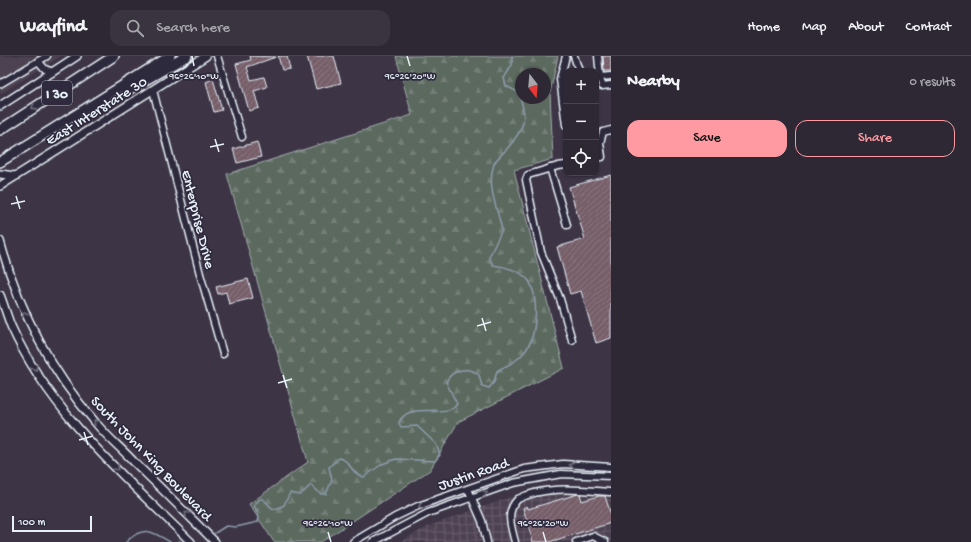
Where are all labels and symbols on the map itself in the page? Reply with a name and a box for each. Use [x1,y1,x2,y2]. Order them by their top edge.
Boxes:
north arrow [515,68,551,104]
text: 96°26'10"W [168,71,219,83]
text: 96°26'20"W [384,71,436,83]
street label: East Interstate 30 [43,73,152,150]
road number: I 30 [42,81,72,105]
one-way arrow [31,103,38,110]
street label: Enterprise Drive [176,168,218,271]
one-way arrow [22,310,30,318]
one-way arrow [30,364,38,371]
street label: South John King Boulevard [86,393,216,527]
one-way arrow [93,420,100,427]
street label: Justin Road [436,454,512,495]
one-way arrow [569,460,575,469]
one-way arrow [112,463,120,471]
one-way arrow [482,489,489,497]
one-way arrow [417,501,424,509]
one-way arrow [185,512,192,519]
scale bar [12,514,92,533]
text: 96°26'10"W [302,518,353,530]
text: 96°26'20"W [517,518,569,530]

